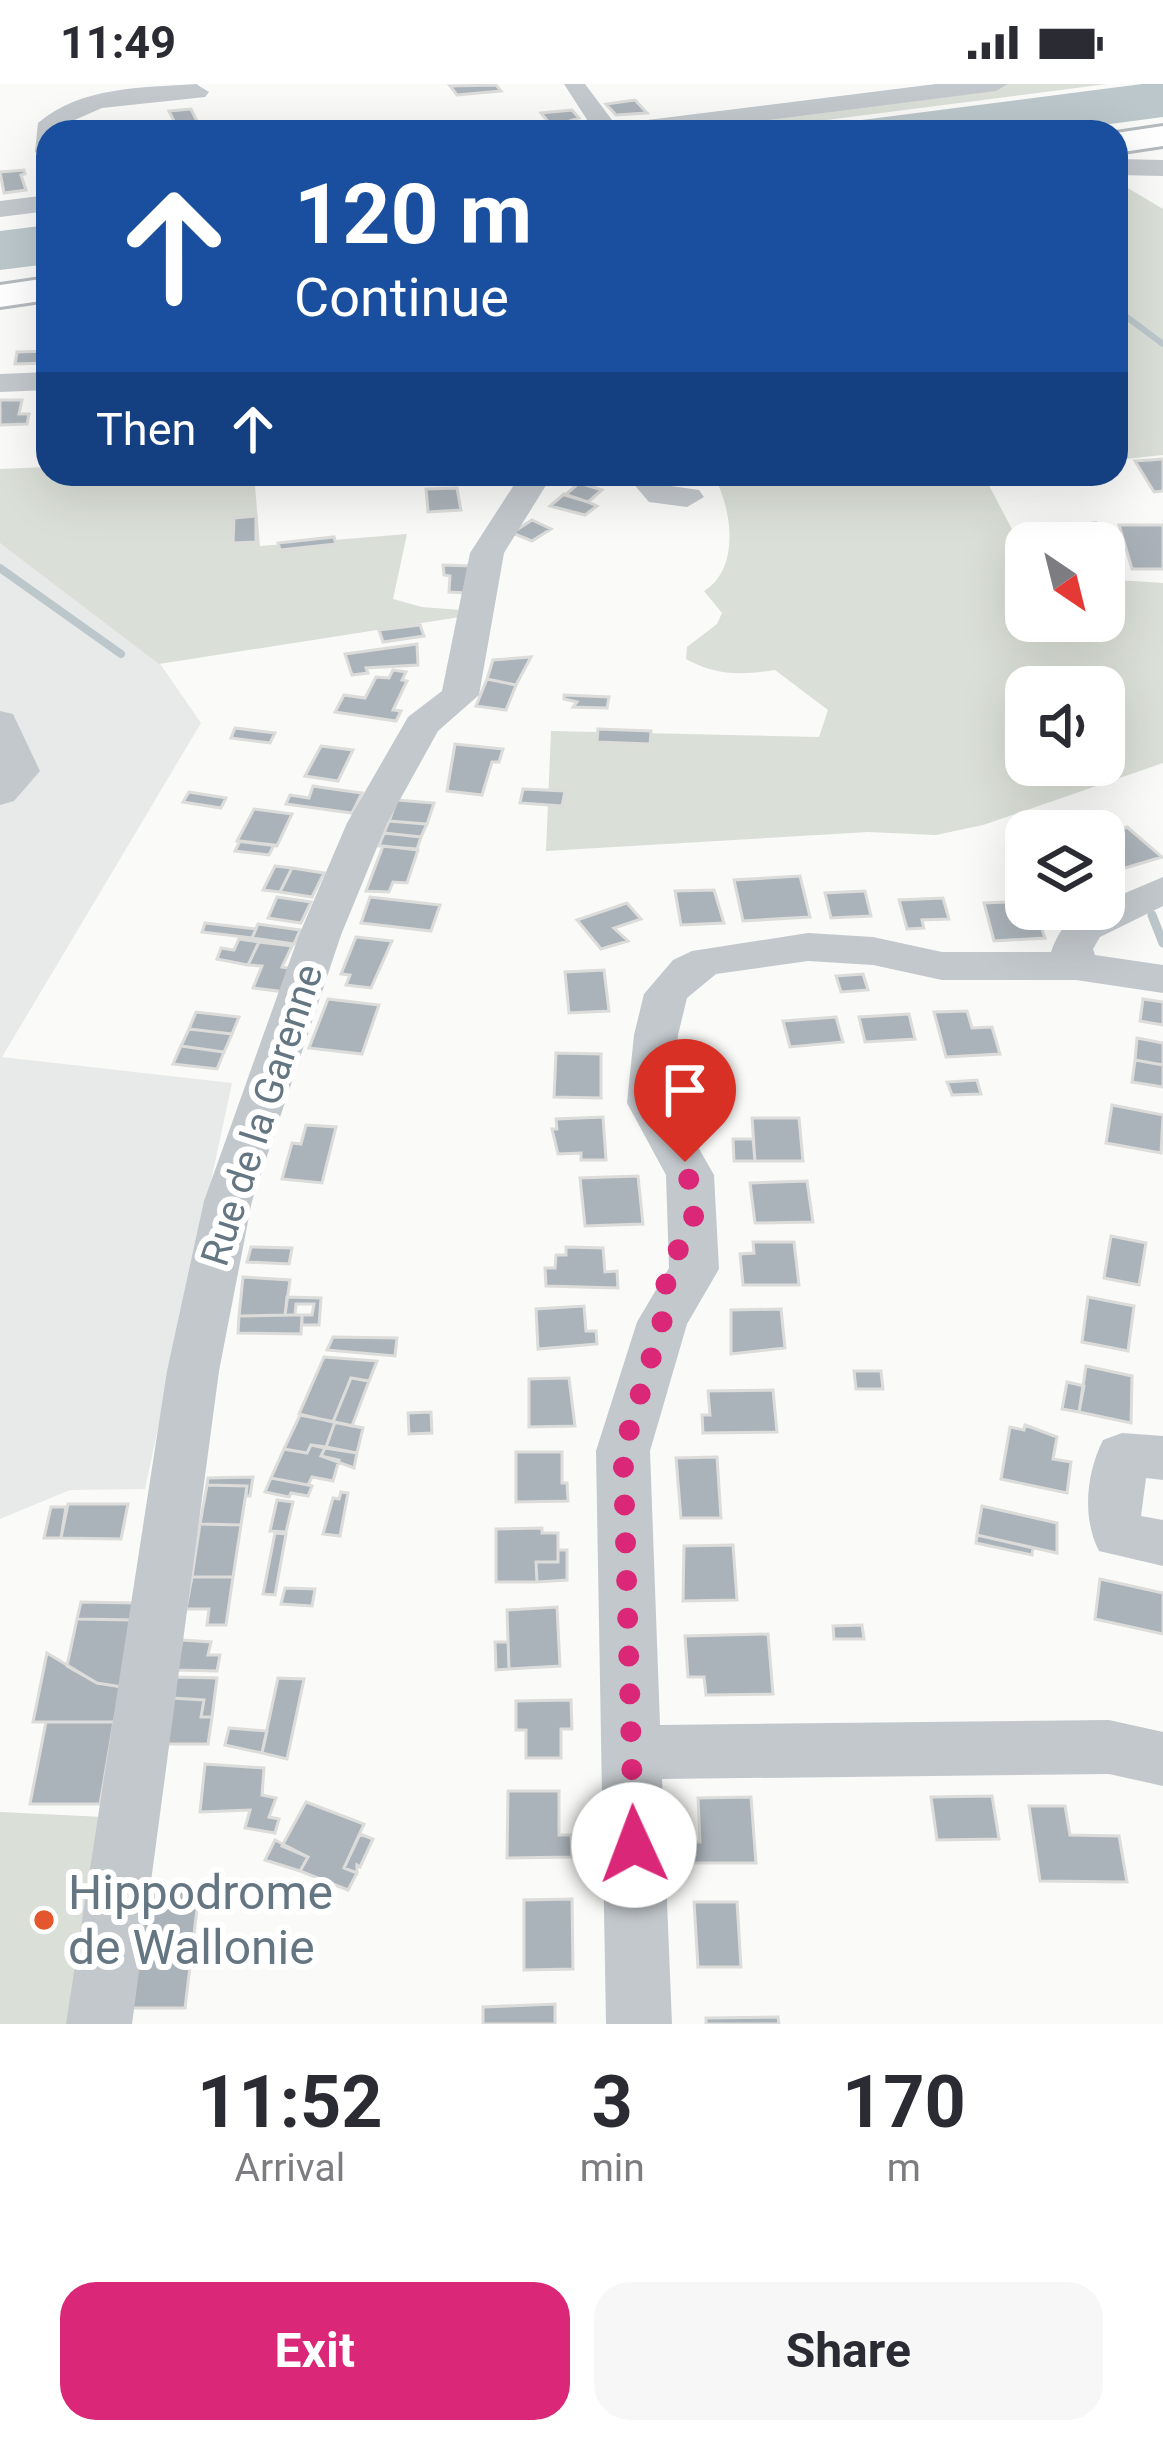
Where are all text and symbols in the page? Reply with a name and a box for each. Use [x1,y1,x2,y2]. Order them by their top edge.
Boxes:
text: 11:49 [60,16,176,69]
text: 120 m [294,165,532,264]
icon: ahead [96,168,252,324]
text: Continue [294,266,509,329]
icon: ahead [220,396,286,462]
text: Then [96,403,196,456]
north arrow [1005,522,1125,642]
map controls [1005,522,1125,930]
button: sound [1005,666,1125,786]
button: layers [1005,810,1125,930]
street label: Rue de la Garenne [192,959,332,1271]
pin [634,1039,736,1162]
icon: arrive [652,1057,718,1123]
position arrow [571,1782,697,1908]
place label: Hippodrome de Wallonie [68,1864,333,1976]
marker: Hippodrome de Wallonie [31,1907,57,1933]
text: 11:52 [197,2060,383,2145]
text: 3 [592,2060,633,2145]
text: 170 [842,2060,966,2145]
text: Arrival [234,2145,345,2191]
text: min [580,2145,645,2191]
text: m [887,2145,921,2191]
button: Exit [60,2282,570,2420]
button: Share [594,2282,1103,2420]

